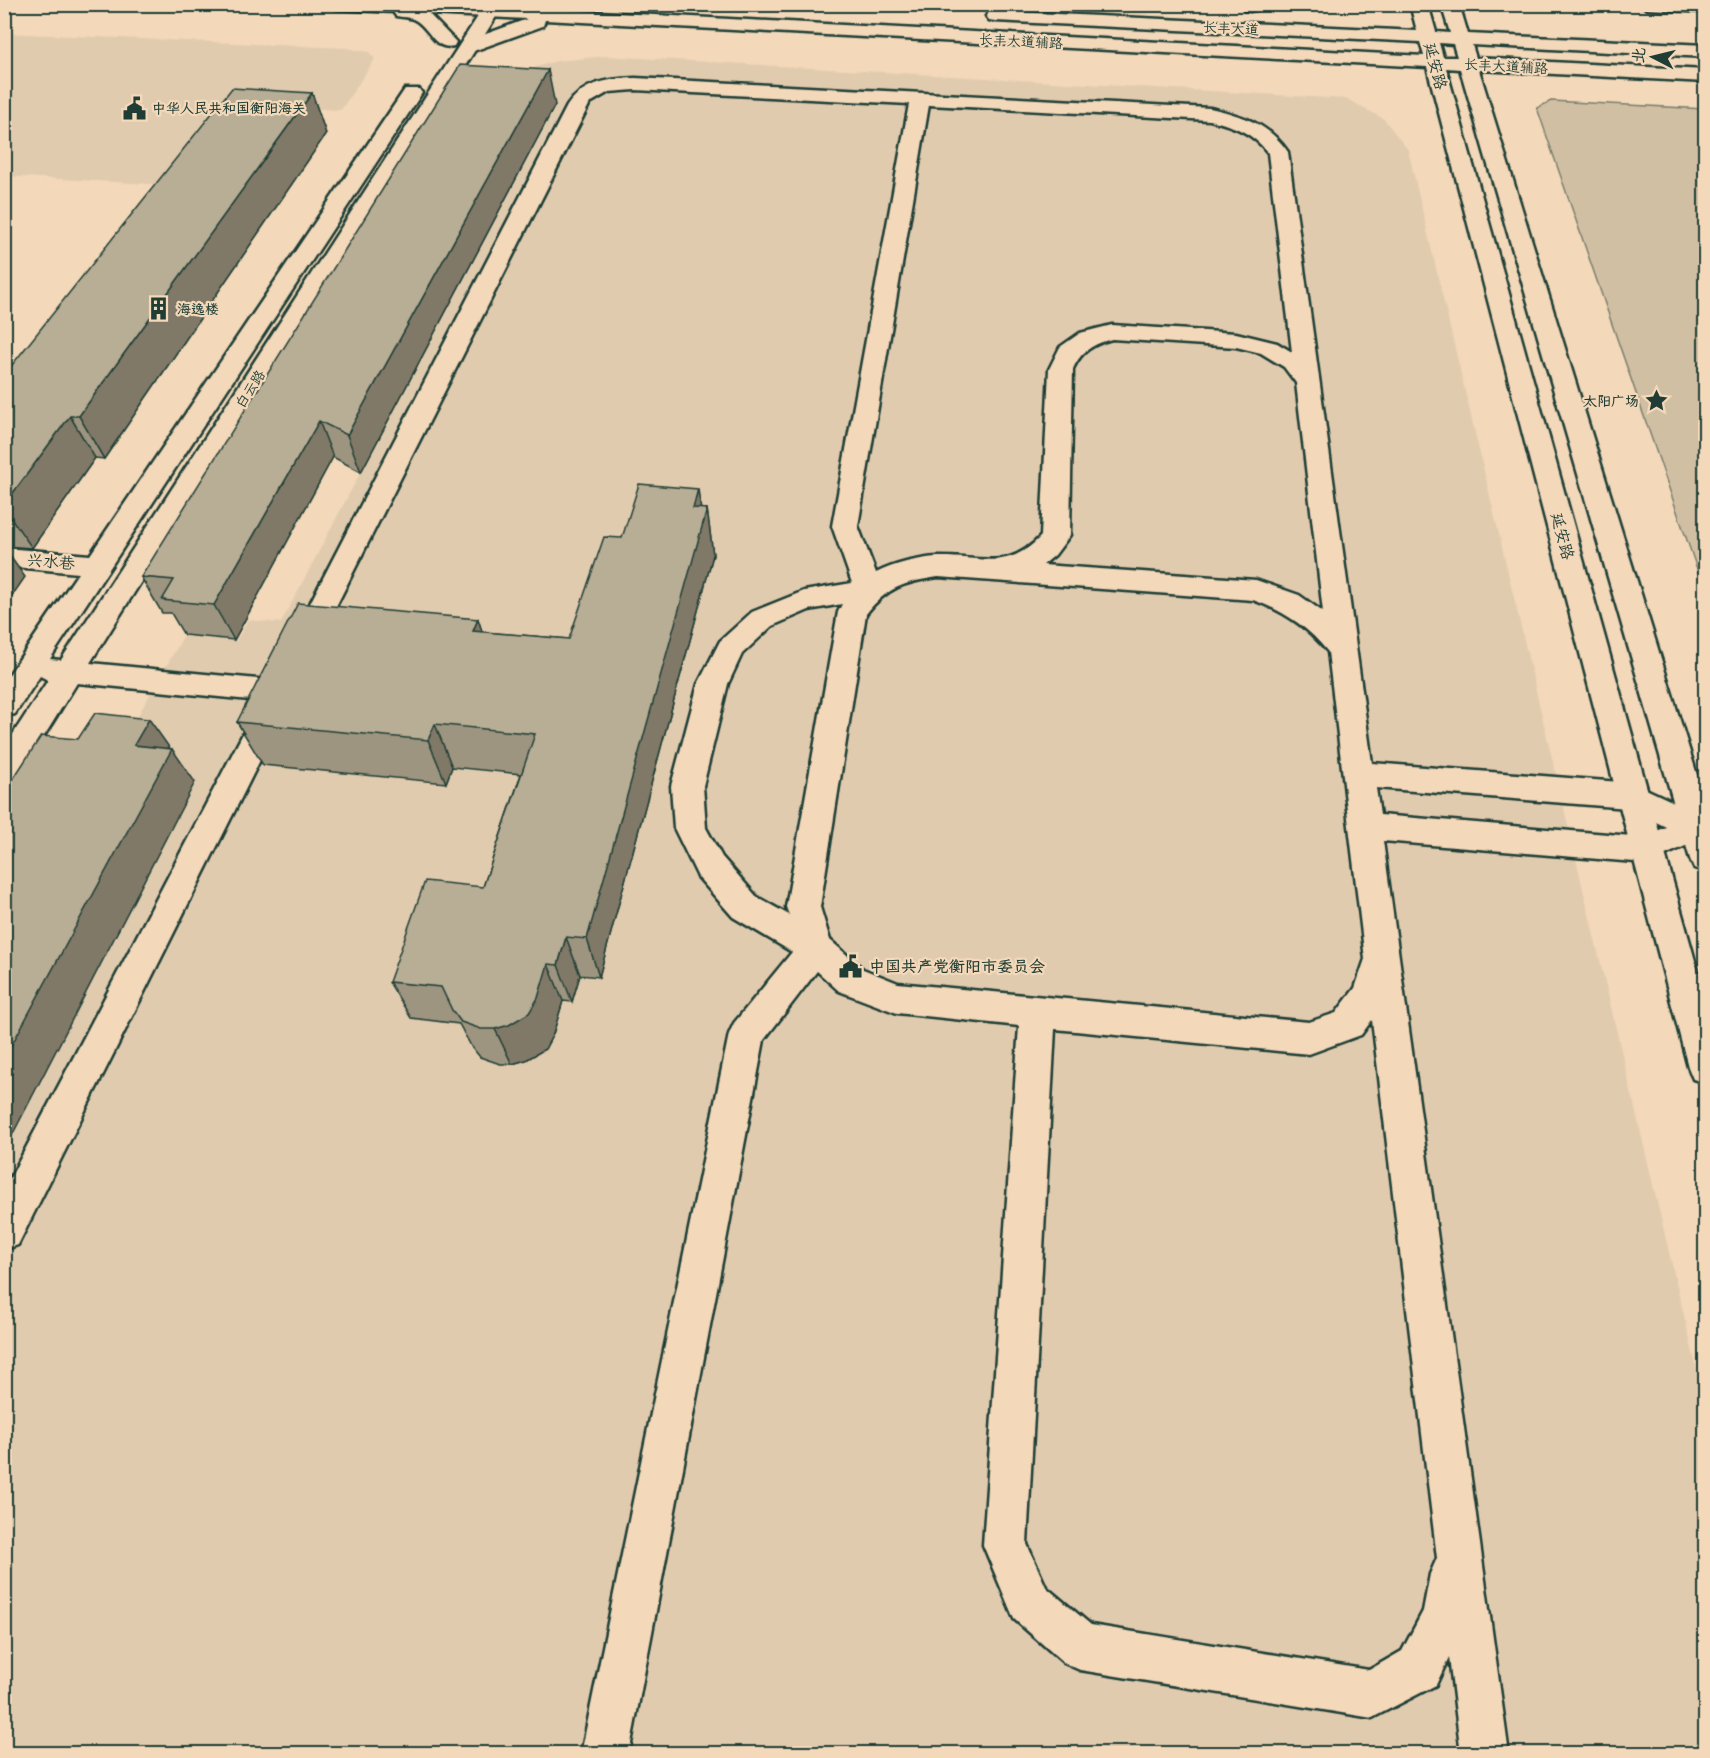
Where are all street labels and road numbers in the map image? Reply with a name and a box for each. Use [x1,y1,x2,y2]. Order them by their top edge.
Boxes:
street label: 长丰大道 [1203,18,1259,38]
street label: 长丰大道辅路 [979,30,1063,52]
street label: 延安路 [1420,40,1452,92]
street label: 长丰大道辅路 [1464,55,1548,77]
street label: 白云路 [231,366,269,412]
street label: 延安路 [1547,510,1579,562]
street label: 兴水巷 [26,549,76,573]

